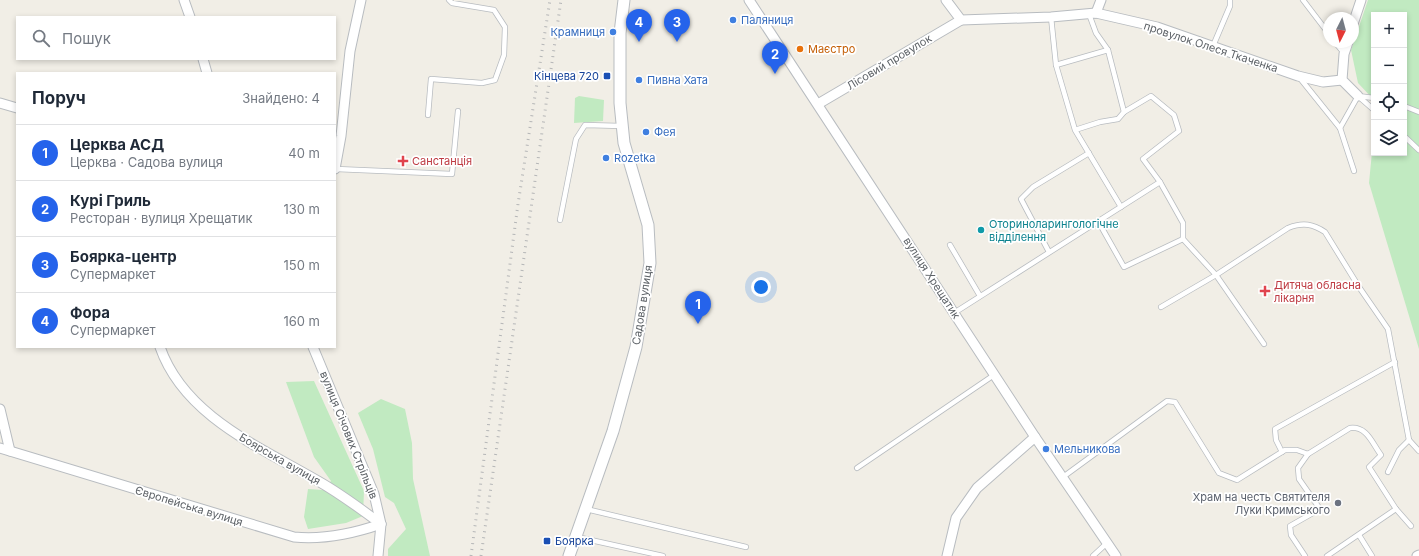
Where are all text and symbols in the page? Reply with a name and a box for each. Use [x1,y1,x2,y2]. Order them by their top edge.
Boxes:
pin: 4 [626,9,652,42]
pin: 3 [664,9,690,42]
north arrow [1323,12,1359,48]
map controls [1371,12,1407,156]
button: + [1371,12,1407,48]
place label: Паляниця [741,13,793,27]
marker: Паляниця [728,15,738,25]
search box [16,16,336,60]
street label: провулок Олеся Ткаченка [1142,19,1280,75]
place label: Крамниця [550,25,605,39]
icon: search [30,27,52,49]
marker: Крамниця [608,27,618,37]
text: Пошук [62,29,111,48]
street label: Лісовий провулок [844,31,934,93]
pin: 2 [762,41,788,74]
place label: Маєстро [808,42,856,56]
marker: Маєстро [795,44,805,54]
button: − [1371,48,1407,84]
place label: Кінцева 720 [534,69,599,83]
marker: Кінцева 720 [602,71,612,81]
place label: Пивна Хата [647,73,708,87]
marker: Пивна Хата [634,75,644,85]
button: locate [1371,84,1407,120]
text: Поруч [32,88,86,108]
text: Знайдено: 4 [242,90,320,106]
button: layers [1371,120,1407,156]
place label: Фея [654,125,676,139]
marker: Фея [641,127,651,137]
text: Церква АСД [70,135,164,154]
text: 1 [42,145,48,161]
text: 40 m [288,145,320,161]
place label: Rozetka [614,151,656,165]
marker: Rozetka [601,153,611,163]
text: Церква · Садова вулиця [70,154,223,170]
place label: Санстанція [412,154,472,168]
marker: Санстанція [397,155,409,167]
text: Курі Гриль [70,191,151,210]
text: 2 [41,201,49,217]
text: 130 m [283,201,320,217]
text: Ресторан · вулиця Хрещатик [70,210,253,226]
place label: Оториноларингологічне відділення [989,217,1119,244]
marker: Оториноларингологічне відділення [976,225,986,235]
street label: вулиця Хрещатик [900,235,964,321]
text: Боярка-центр [70,247,177,266]
text: 3 [41,257,49,273]
text: 150 m [284,257,320,273]
street label: Садова вулиця [629,264,655,346]
text: Супермаркет [70,266,156,282]
your location [751,277,771,297]
place label: Дитяча обласна лікарня [1274,278,1361,305]
marker: Дитяча обласна лікарня [1259,285,1271,297]
pin: 1 [685,291,711,324]
text: Фора [70,303,110,322]
text: 4 [41,313,49,329]
text: 160 m [283,313,320,329]
text: Супермаркет [70,322,156,338]
street label: вулиця Січових Стрільців [317,369,381,501]
street label: Боярська вулиця [237,430,323,488]
place label: Мельникова [1054,442,1121,456]
marker: Мельникова [1041,444,1051,454]
street label: Європейська вулиця [133,483,245,529]
place label: Храм на честь Святителя Луки Кримського [1193,490,1330,517]
marker: Храм на честь Святителя Луки Кримського [1333,498,1343,508]
place label: Боярка [555,534,594,548]
marker: Боярка [542,536,552,546]

